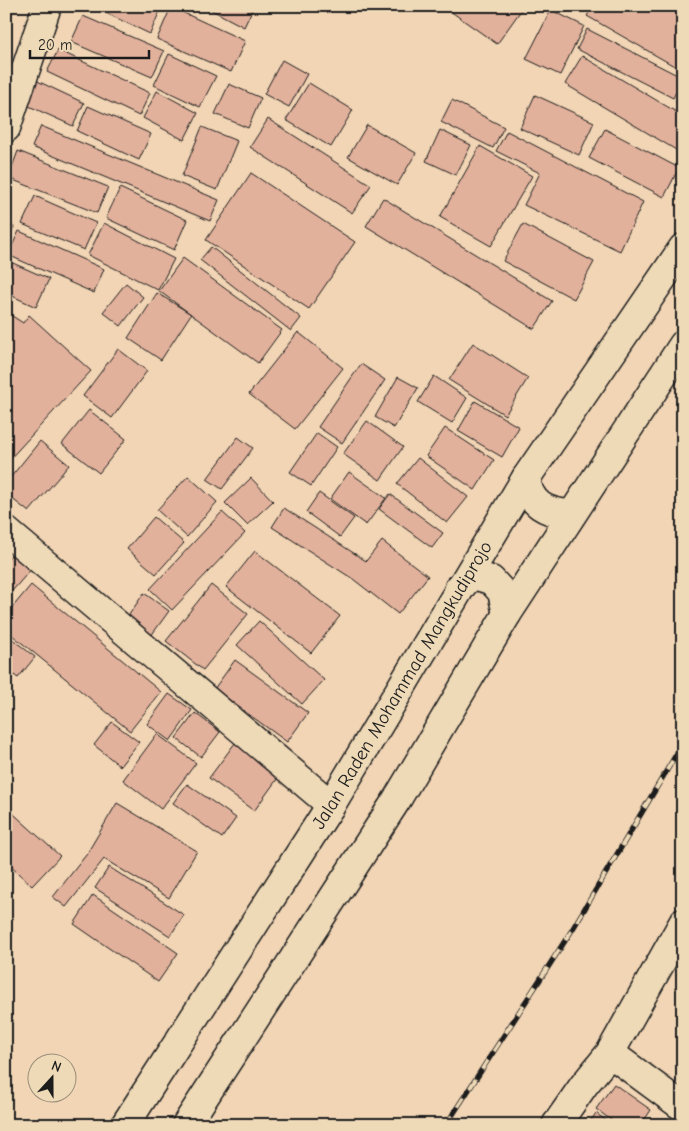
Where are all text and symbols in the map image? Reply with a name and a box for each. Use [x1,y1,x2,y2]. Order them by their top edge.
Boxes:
scale bar [30,28,149,60]
text: 20 m [38,36,72,54]
street label: Jalan Raden Mohammad Mangkudiprojo [307,537,497,833]
north arrow [28,1054,78,1104]
text: N [49,1057,64,1076]

